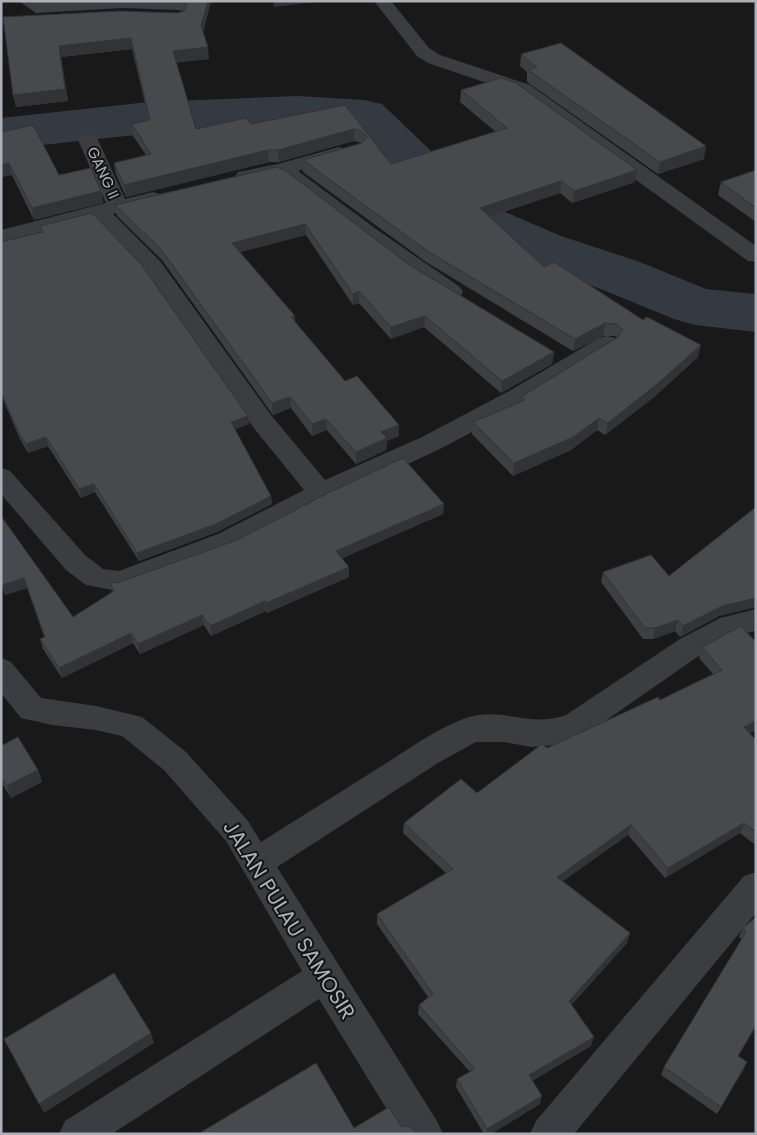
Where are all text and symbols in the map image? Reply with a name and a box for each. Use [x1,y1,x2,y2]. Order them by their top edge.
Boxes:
street label: GANG II [82,143,125,202]
street label: JALAN PULAU SAMOSIR [216,815,363,1025]

